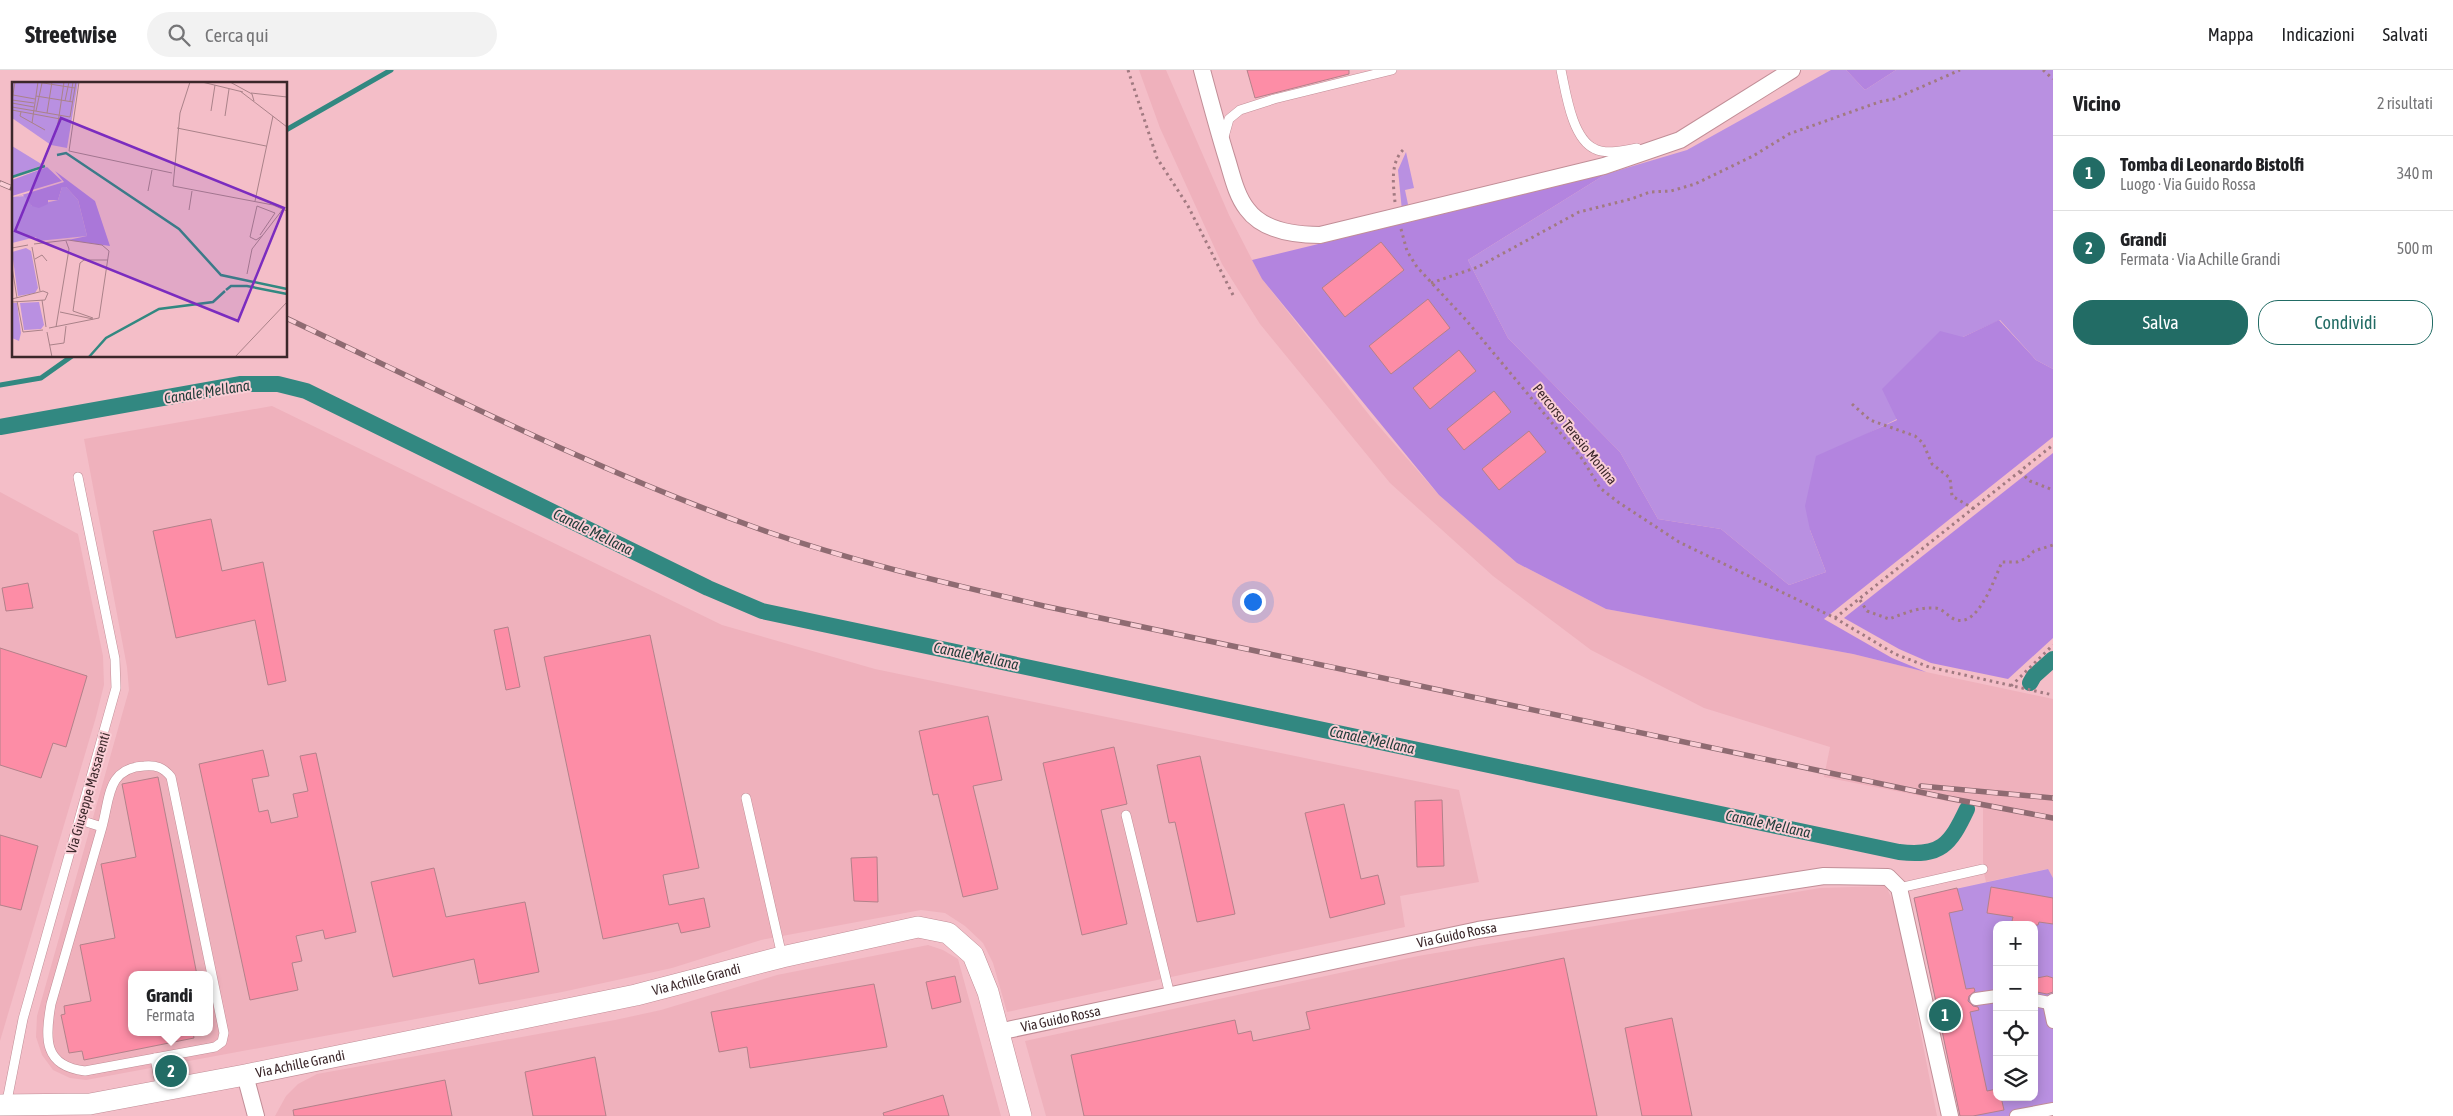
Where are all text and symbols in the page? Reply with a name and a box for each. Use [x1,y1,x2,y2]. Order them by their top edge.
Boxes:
search box [147,12,497,57]
text: Streetwise [25,21,117,48]
icon: search [165,21,193,49]
text: Cerca qui [205,24,269,46]
text: Mappa [2208,24,2254,45]
text: Indicazioni [2282,24,2355,45]
text: Salvati [2383,24,2428,45]
inset map [12,82,288,358]
text: Vicino [2073,91,2121,115]
text: 2 risultati [2377,94,2433,112]
text: Tomba di Leonardo Bistolfi [2120,153,2304,175]
text: 1 [2085,164,2093,182]
text: 340 m [2397,164,2433,182]
text: Luogo · Via Guido Rossa [2120,175,2256,193]
text: Grandi [2120,228,2167,250]
text: 2 [2085,239,2093,257]
text: 500 m [2397,239,2433,257]
text: Fermata · Via Achille Grandi [2120,250,2280,268]
button: Salva [2073,300,2248,345]
button: Condividi [2258,300,2433,345]
water label: Canale Mellana [163,376,251,407]
street label: Percorso Teresio Monina [1530,381,1620,487]
water label: Canale Mellana [551,505,636,558]
your location [1240,589,1266,615]
water label: Canale Mellana [932,638,1020,673]
water label: Canale Mellana [1328,722,1416,757]
street label: Via Giuseppe Massarenti [63,730,113,856]
water label: Canale Mellana [1724,806,1812,841]
street label: Via Guido Rossa [1415,919,1498,951]
map controls [1993,921,2038,1101]
button: + [1993,921,2038,966]
street label: Via Achille Grandi [650,960,742,998]
button: − [1993,966,2038,1011]
popup [128,971,213,1036]
text: Grandi [146,984,193,1006]
pin: 1 [1929,996,1961,1034]
street label: Via Guido Rossa [1019,1002,1102,1035]
text: Fermata [146,1006,195,1024]
button: locate [1993,1011,2038,1056]
street label: Via Achille Grandi [254,1047,346,1081]
pin: 2 [155,1052,187,1090]
button: layers [1993,1056,2038,1101]

